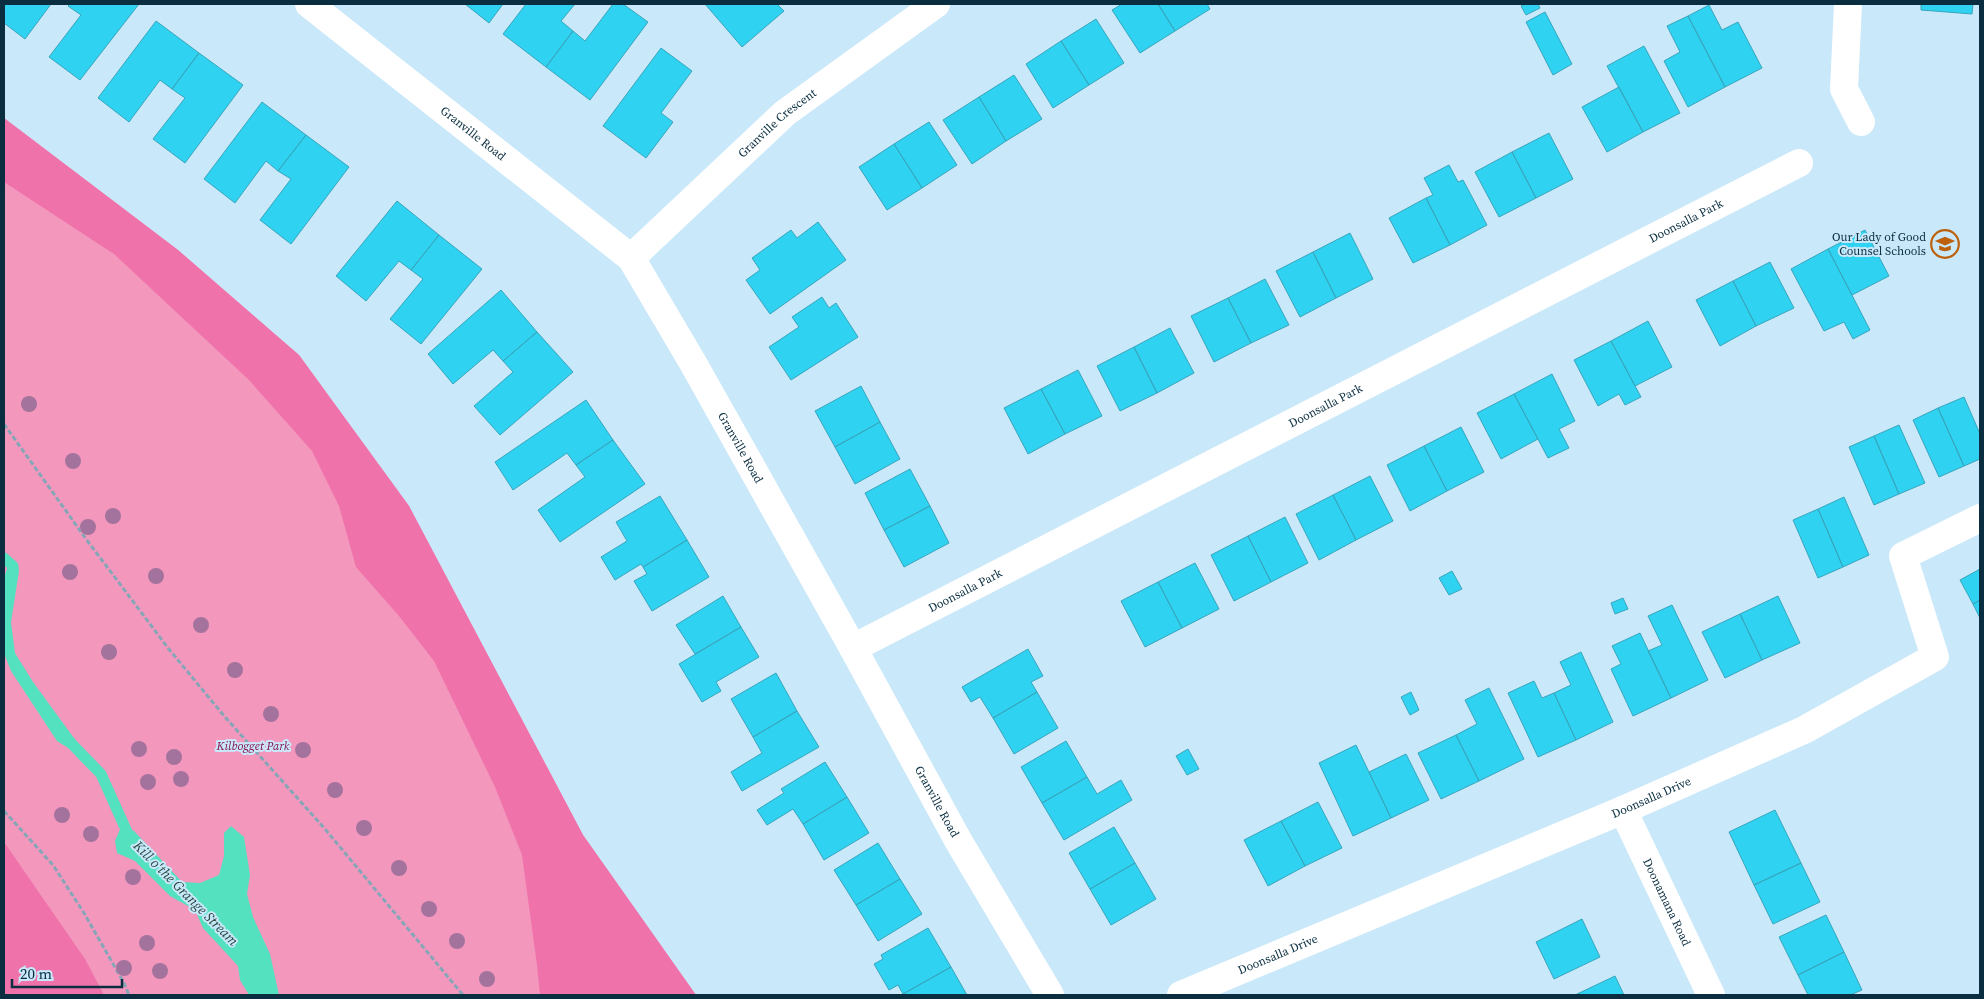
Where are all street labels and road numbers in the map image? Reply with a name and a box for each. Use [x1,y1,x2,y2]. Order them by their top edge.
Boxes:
street label: Granville Crescent [734,85,820,161]
street label: Granville Road [437,103,509,164]
street label: Doonsalla Park [1646,195,1726,247]
street label: Doonsalla Park [1286,380,1366,431]
street label: Granville Road [714,409,767,486]
street label: Doonsalla Park [925,565,1005,616]
street label: Granville Road [911,763,963,840]
street label: Doonsalla Drive [1609,773,1693,822]
street label: Doonamana Road [1639,856,1695,949]
street label: Doonsalla Drive [1235,931,1320,978]

